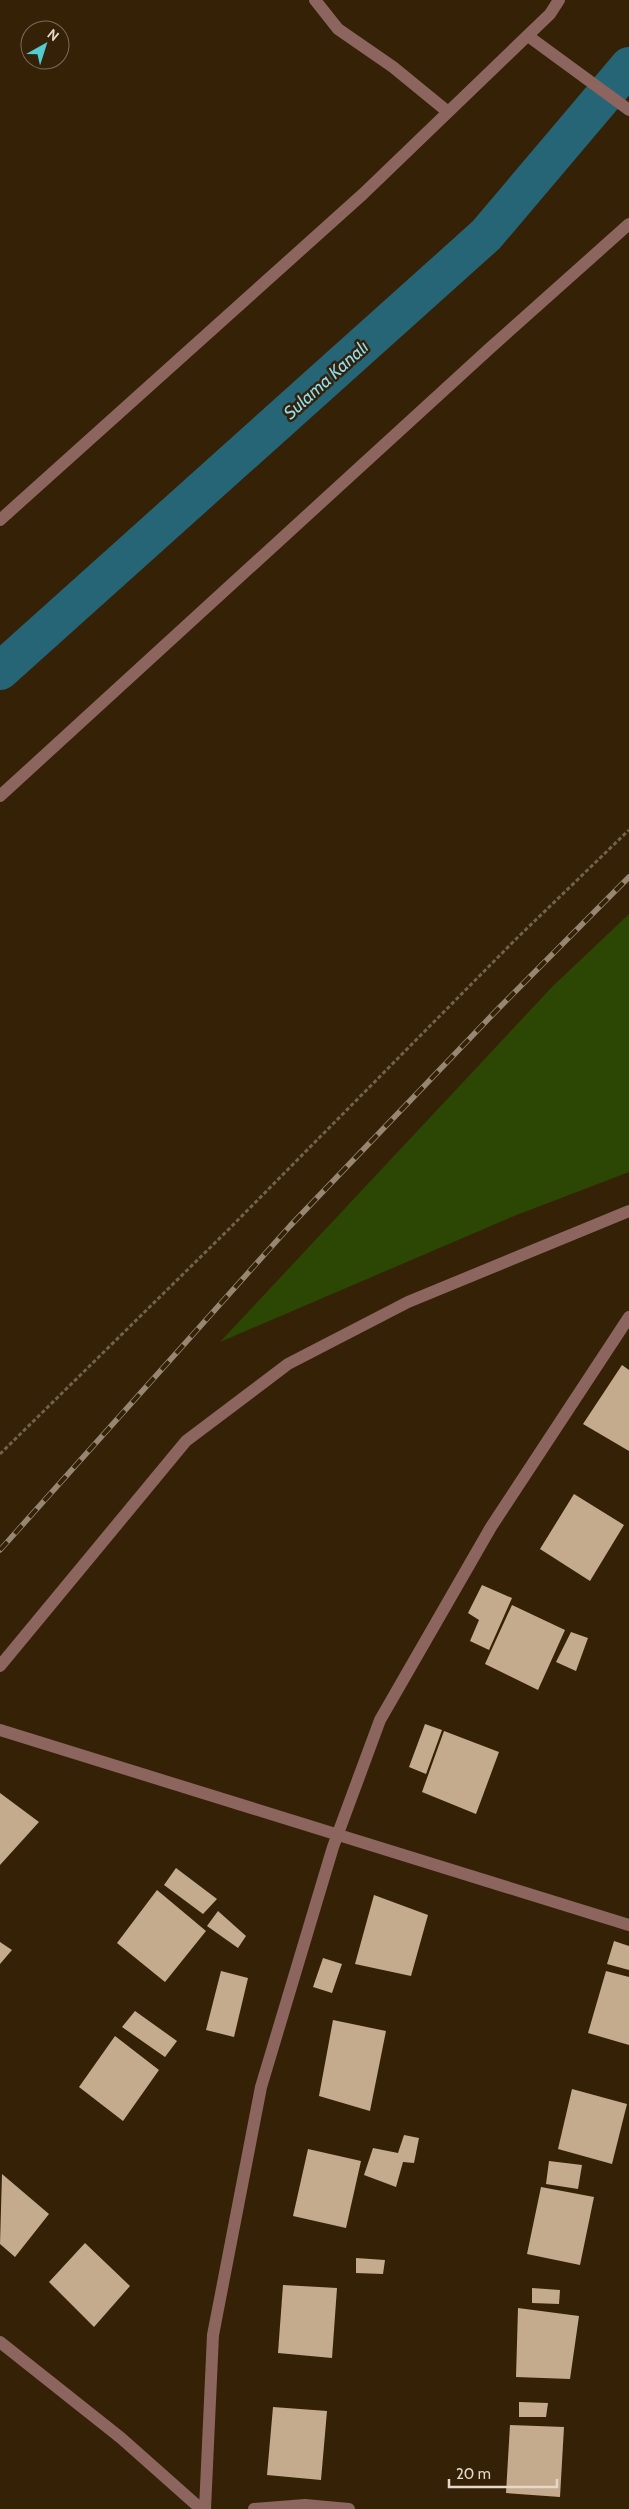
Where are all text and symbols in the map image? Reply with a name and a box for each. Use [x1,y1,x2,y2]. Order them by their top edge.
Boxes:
north arrow [20,20,70,70]
text: N [44,25,63,45]
water label: Sulama Kanalı [279,336,373,424]
scale bar [449,2456,556,2488]
text: 20 m [456,2465,491,2483]

